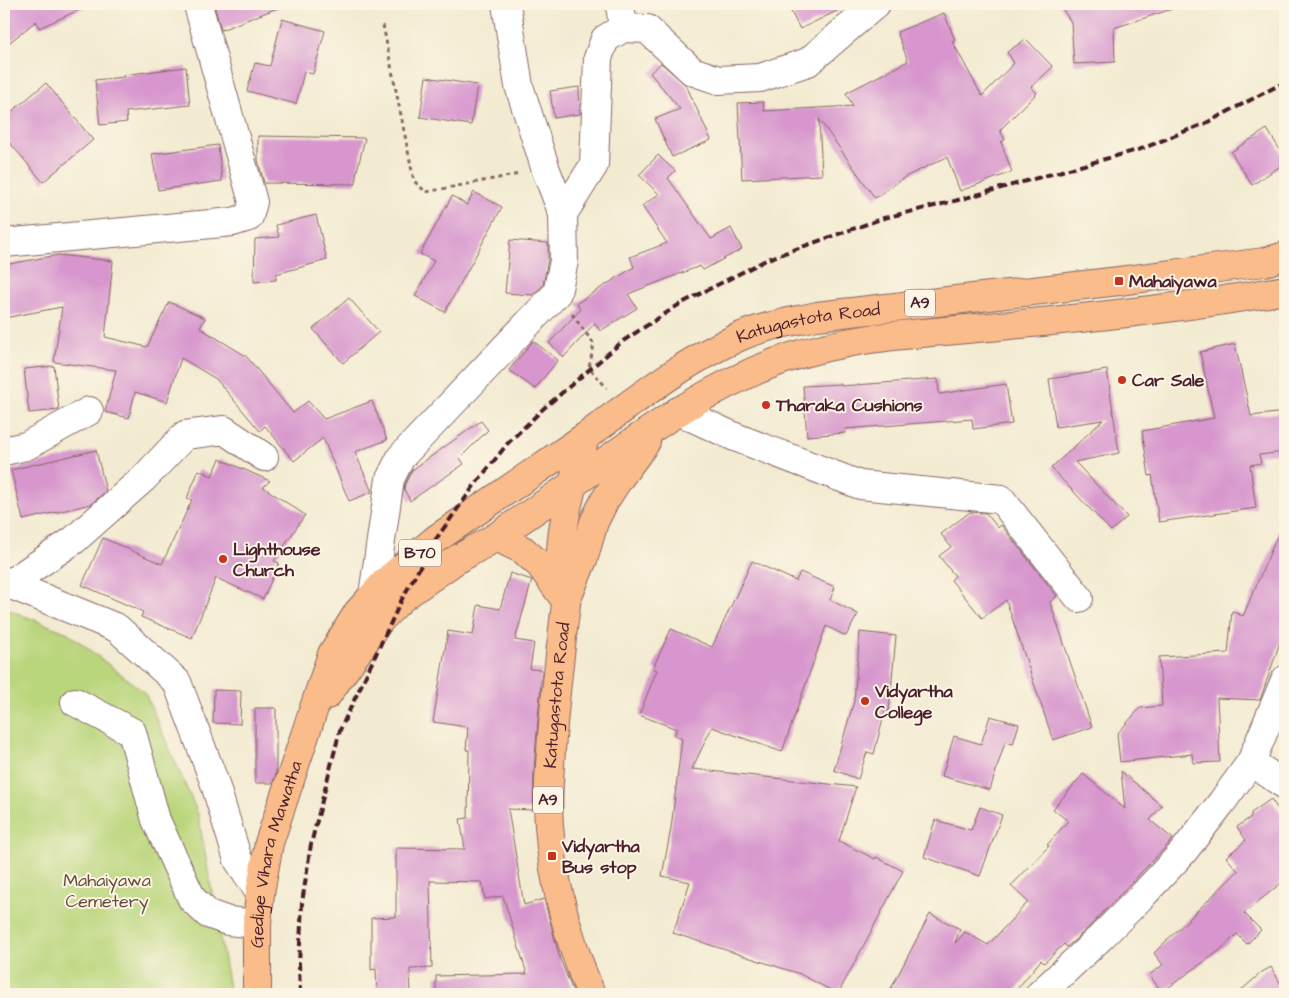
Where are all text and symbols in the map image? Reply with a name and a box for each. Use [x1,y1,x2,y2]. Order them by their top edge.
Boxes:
place label: Mahaiyawa [1129,269,1217,295]
marker: Mahaiyawa [1113,275,1125,287]
road number: A9 [905,290,935,316]
street label: Katugastota Road [732,296,882,349]
place label: Car Sale [1132,368,1205,393]
marker: Car Sale [1116,374,1128,386]
place label: Tharaka Cushions [775,393,923,418]
marker: Tharaka Cushions [760,399,772,411]
place label: Lighthouse Church [233,537,321,583]
road number: B70 [399,540,441,566]
marker: Lighthouse Church [217,553,229,565]
street label: Katugastota Road [537,621,576,769]
place label: Vidyartha College [874,679,953,726]
marker: Vidyartha College [859,695,871,707]
street label: Gedige Vihara Mawatha [244,757,308,948]
road number: A9 [533,786,563,814]
place label: Vidyartha Bus stop [561,834,640,880]
marker: Vidyartha Bus stop [546,850,558,862]
park label: Mahaiyawa Cemetery [63,868,151,915]

